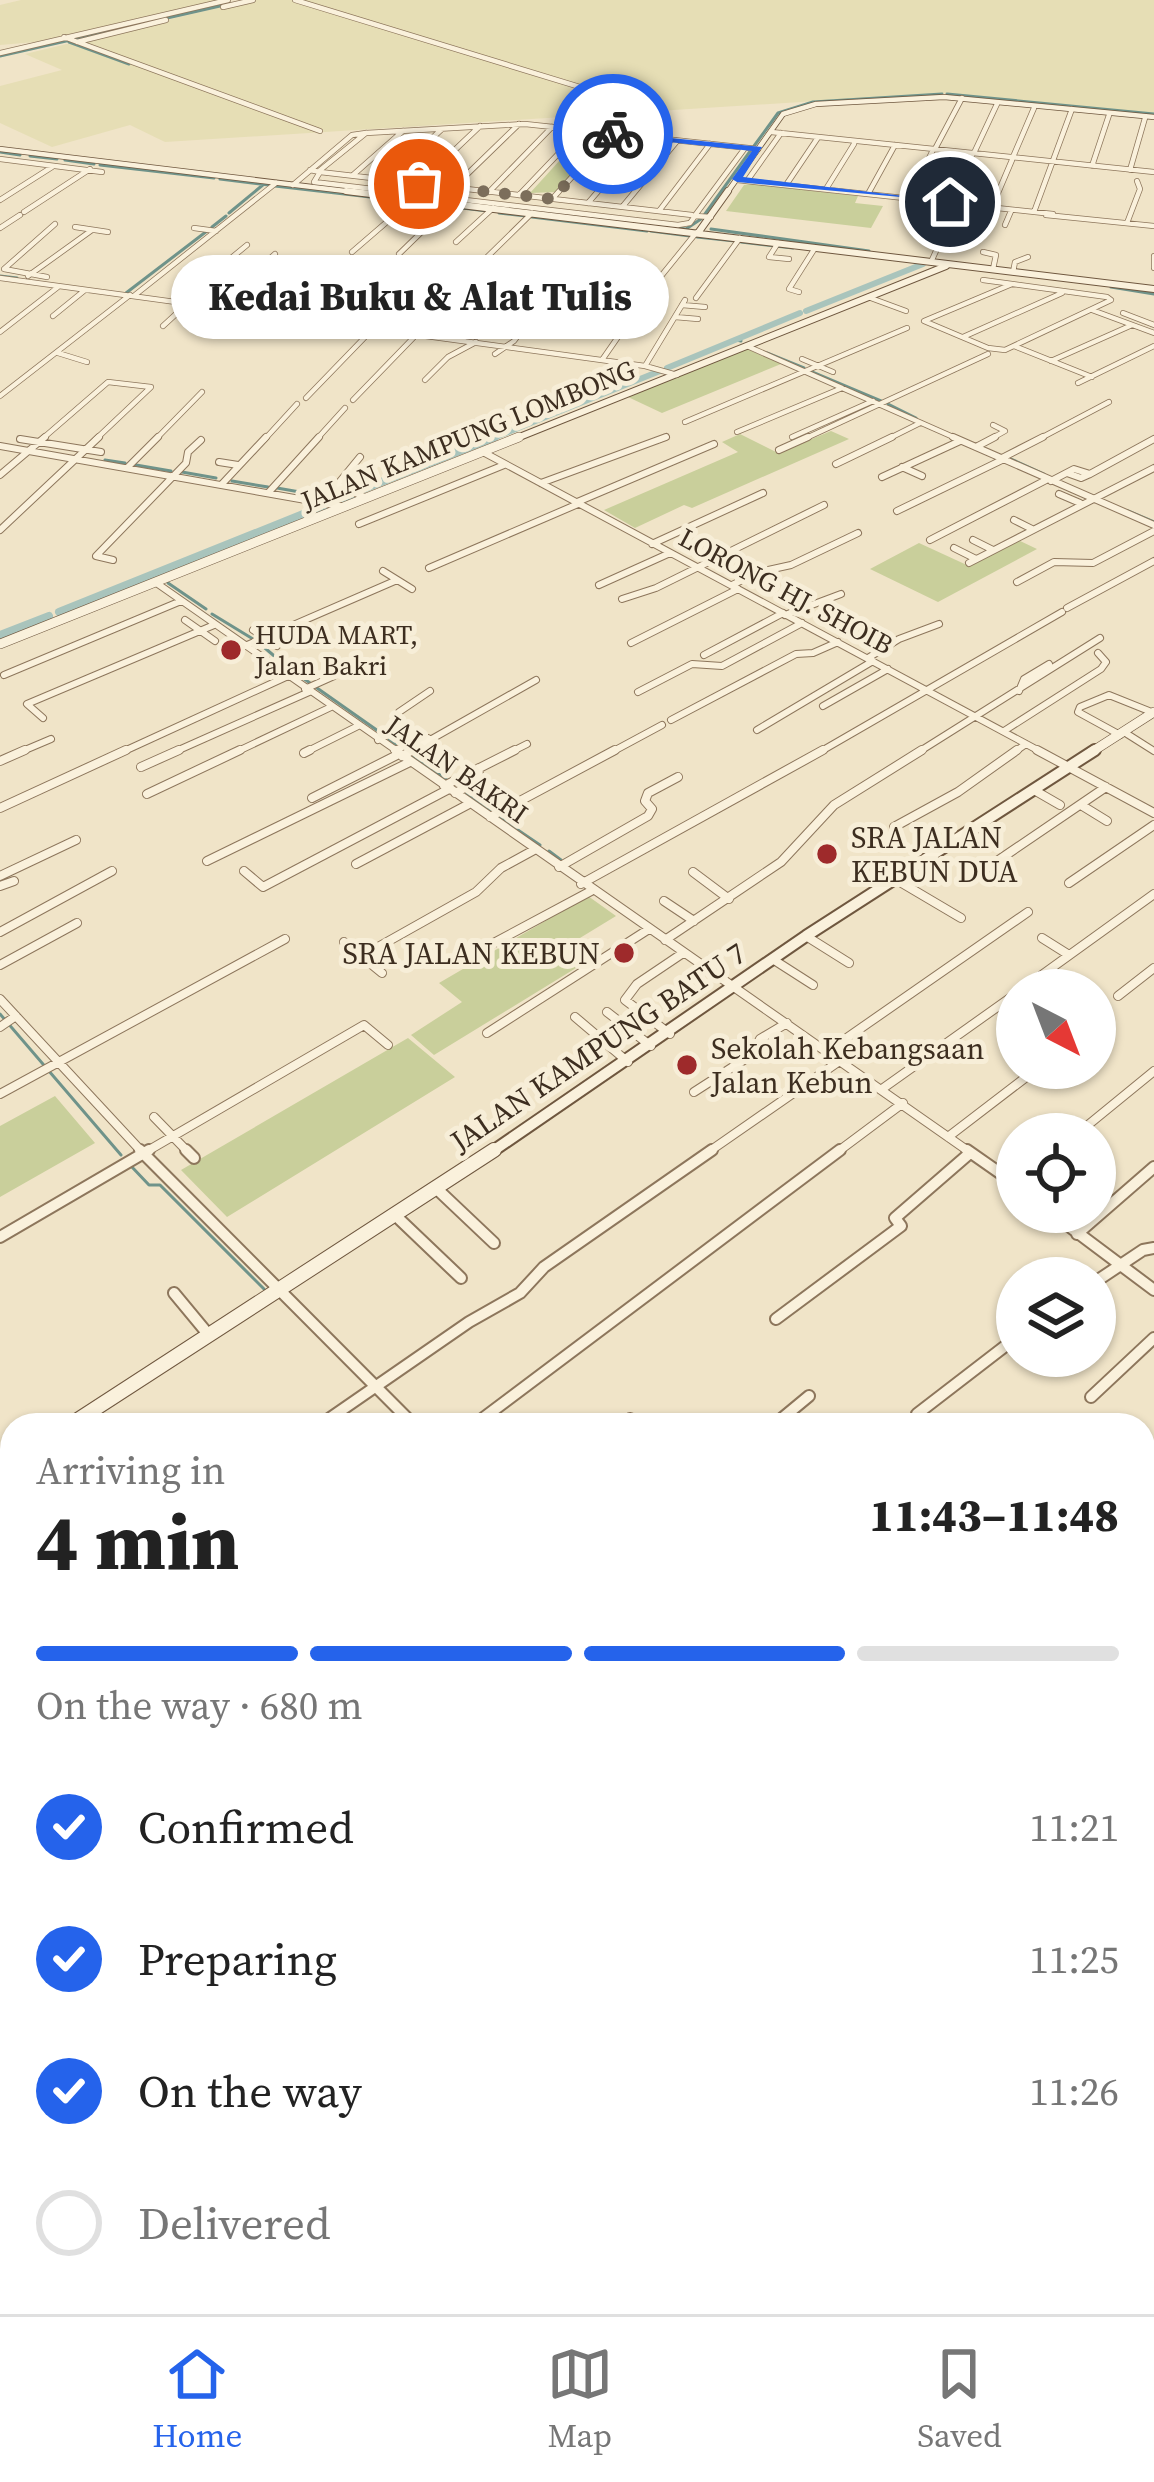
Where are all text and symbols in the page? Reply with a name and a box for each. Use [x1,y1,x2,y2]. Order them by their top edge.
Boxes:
courier [553,74,673,194]
icon: bike [580,101,646,167]
pin [368,133,470,235]
icon: bag [386,151,452,217]
pin [899,151,1001,253]
icon: home [917,169,983,235]
callout: Kedai Buku & Alat Tulis [170,256,668,340]
text: Kedai Buku & Alat Tulis [208,270,632,323]
street label: JALAN KAMPUNG LOMBONG [295,351,641,519]
street label: LORONG HJ. SHOIB [672,519,900,663]
place label: HUDA MART, Jalan Bakri [254,616,418,684]
marker: HUDA MART, Jalan Bakri [218,637,244,663]
street label: JALAN BAKRI [378,706,536,832]
place label: SRA JALAN KEBUN DUA [851,817,1018,892]
marker: SRA JALAN KEBUN DUA [814,841,840,867]
place label: SRA JALAN KEBUN [342,933,600,974]
street label: JALAN KAMPUNG BATU 7 [441,933,754,1162]
marker: SRA JALAN KEBUN [611,940,637,966]
north arrow [996,969,1116,1089]
map controls [996,969,1116,1377]
place label: Sekolah Kebangsaan Jalan Kebun [710,1028,984,1103]
marker: Sekolah Kebangsaan Jalan Kebun [674,1052,700,1078]
button: locate [996,1113,1116,1233]
button: layers [996,1257,1116,1377]
text: Arriving in [36,1444,225,1497]
text: 11:43–11:48 [869,1484,1119,1546]
text: 4 min [36,1488,239,1595]
text: On the way · 680 m [36,1679,363,1732]
icon: check [36,1794,102,1860]
text: Confirmed [138,1796,354,1858]
text: 11:21 [1029,1801,1119,1854]
icon: check [36,1926,102,1992]
text: Preparing [138,1928,337,1990]
text: 11:25 [1029,1933,1119,1986]
icon: check [36,2058,102,2124]
text: On the way [138,2060,362,2122]
text: 11:26 [1029,2065,1119,2118]
text: Delivered [138,2192,330,2254]
tab: Home [152,2341,242,2458]
tab: Map [547,2341,613,2458]
tab: Saved [917,2341,1002,2458]

